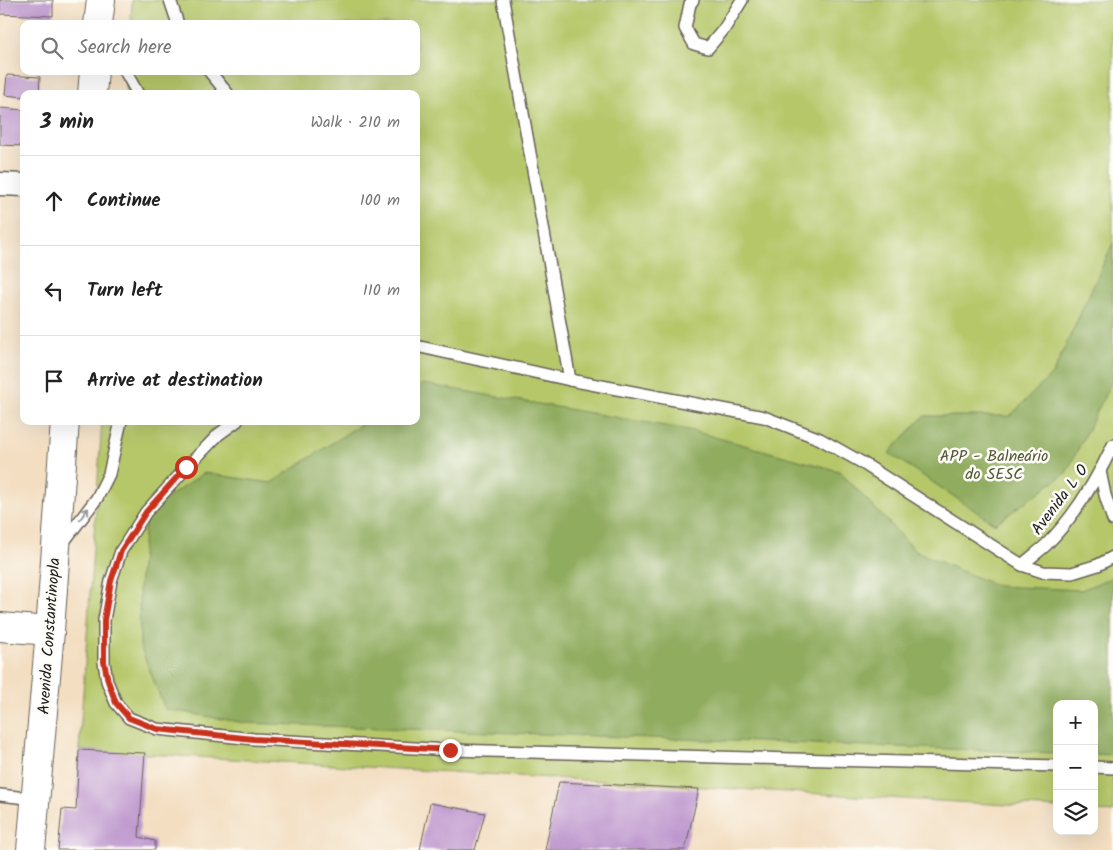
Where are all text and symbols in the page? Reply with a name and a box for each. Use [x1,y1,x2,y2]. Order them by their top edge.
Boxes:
search box [20,20,420,75]
text: Search here [78,33,172,63]
icon: search [38,34,66,62]
text: 3 min [40,106,94,139]
text: Walk · 210 m [310,110,400,135]
text: Continue [87,186,160,216]
icon: ahead [40,187,68,215]
text: 100 m [360,188,400,213]
text: Turn left [87,276,162,306]
icon: left [40,277,68,305]
text: 110 m [363,278,400,303]
text: Arrive at destination [87,366,263,396]
icon: arrive [40,367,68,395]
park label: APP - Balneário do SESC [940,444,1048,487]
route start [175,456,198,479]
street label: Avenida L O [1025,459,1095,541]
one-way arrow [79,507,89,521]
street label: Avenida Constantinopla [32,557,67,715]
map controls [1053,700,1098,835]
button: + [1053,700,1098,745]
route end [439,739,462,762]
button: − [1053,745,1098,790]
button: layers [1053,790,1098,835]

